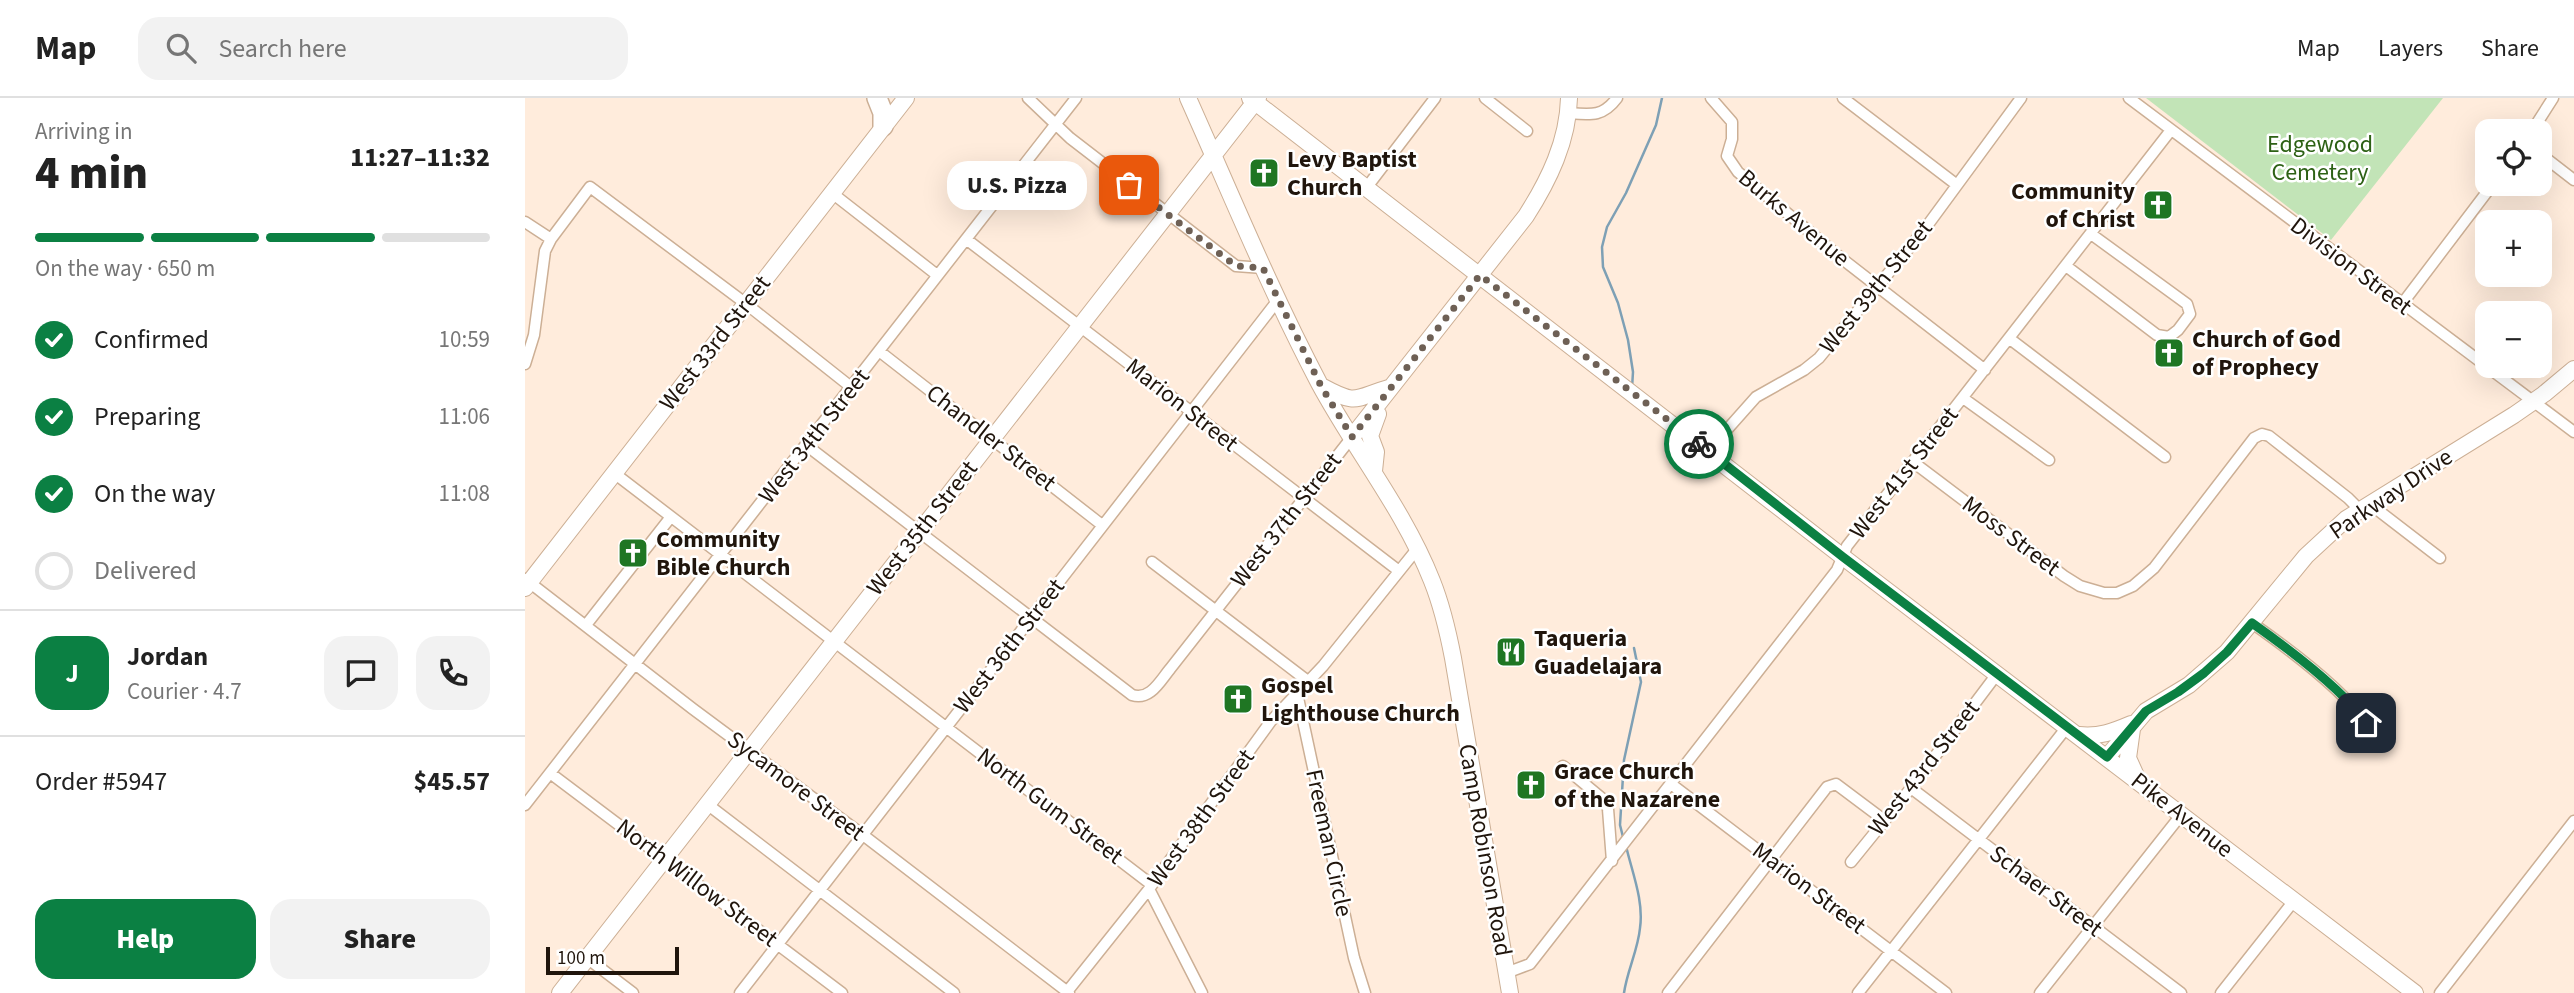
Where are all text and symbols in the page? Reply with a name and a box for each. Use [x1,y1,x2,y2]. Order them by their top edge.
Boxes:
search box [138,17,628,80]
text: Map [35,25,96,72]
icon: search [162,29,200,67]
text: Search here [218,30,347,67]
text: Map [2297,31,2340,66]
text: Layers [2378,31,2443,66]
text: Share [2481,31,2539,66]
text: Arriving in [35,115,133,148]
map controls [2475,119,2552,378]
button: locate [2475,119,2552,196]
park label: Edgewood Cemetery [2267,127,2373,190]
text: 11:27–11:32 [350,139,490,176]
text: 4 min [35,141,148,206]
place label: Levy Baptist Church [1287,142,1417,205]
pin [1099,155,1159,215]
church icon: Levy Baptist Church [1247,156,1281,190]
callout: U.S. Pizza [947,160,1087,210]
street label: Burks Avenue [1731,161,1857,275]
icon: bag [1110,166,1148,204]
text: U.S. Pizza [967,169,1067,202]
place label: Community of Christ [2011,174,2135,237]
church icon: Community of Christ [2141,188,2175,222]
street label: Division Street [2283,208,2419,324]
button: + [2475,210,2552,287]
street label: West 39th Street [1811,213,1941,361]
text: On the way · 650 m [35,252,215,285]
street label: West 33rd Street [651,268,779,418]
button: − [2475,301,2552,378]
icon: check [35,321,73,359]
text: Confirmed [94,321,209,358]
place label: Church of God of Prophecy [2192,322,2341,385]
text: 10:59 [439,323,490,356]
church icon: Church of God of Prophecy [2152,336,2186,370]
street label: Marion Street [1118,350,1246,460]
street label: West 34th Street [750,361,878,511]
street label: Chandler Street [919,376,1063,500]
icon: check [35,398,73,436]
text: Preparing [94,398,200,435]
street label: West 41st Street [1841,399,1967,547]
text: 11:06 [439,400,490,433]
courier [1664,409,1734,479]
icon: bike [1680,425,1718,463]
street label: Parkway Drive [2322,440,2460,548]
street label: West 37th Street [1222,445,1350,595]
street label: West 35th Street [858,453,986,603]
icon: check [35,475,73,513]
text: On the way [94,475,215,512]
text: 11:08 [439,477,490,510]
street label: Moss Street [1954,487,2068,585]
place label: Community Bible Church [656,522,791,585]
church icon: Community Bible Church [616,536,650,570]
text: Delivered [94,552,197,589]
street label: West 36th Street [945,571,1073,721]
place label: Taqueria Guadelajara [1534,621,1662,684]
restaurant icon: Taqueria Guadelajara [1494,635,1528,669]
button: chat [324,636,398,710]
button: phone [416,636,490,710]
text: Jordan [127,638,208,675]
text: J [65,655,79,692]
place label: Gospel Lighthouse Church [1261,668,1460,731]
text: Courier · 4.7 [127,675,242,708]
church icon: Gospel Lighthouse Church [1221,682,1255,716]
street label: West 43rd Street [1860,693,1988,843]
pin [2336,693,2396,753]
icon: home [2347,704,2385,742]
street label: Sycamore Street [720,723,872,849]
street label: North Gum Street [969,739,1131,873]
street label: Camp Robinson Road [1449,741,1521,959]
street label: West 38th Street [1139,742,1263,894]
place label: Grace Church of the Nazarene [1554,754,1720,817]
text: Order #5947 [35,763,167,800]
text: $45.57 [414,763,490,800]
street label: Pike Avenue [2123,764,2241,866]
street label: Freeman Circle [1296,766,1362,920]
church icon: Grace Church of the Nazarene [1514,768,1548,802]
street label: North Willow Street [609,810,785,956]
street label: Marion Street [1745,833,1873,943]
street label: Schaer Street [1982,837,2110,945]
button: Help [35,899,256,979]
button: Share [270,899,490,979]
scale bar [546,944,679,976]
text: 100 m [557,945,605,972]

